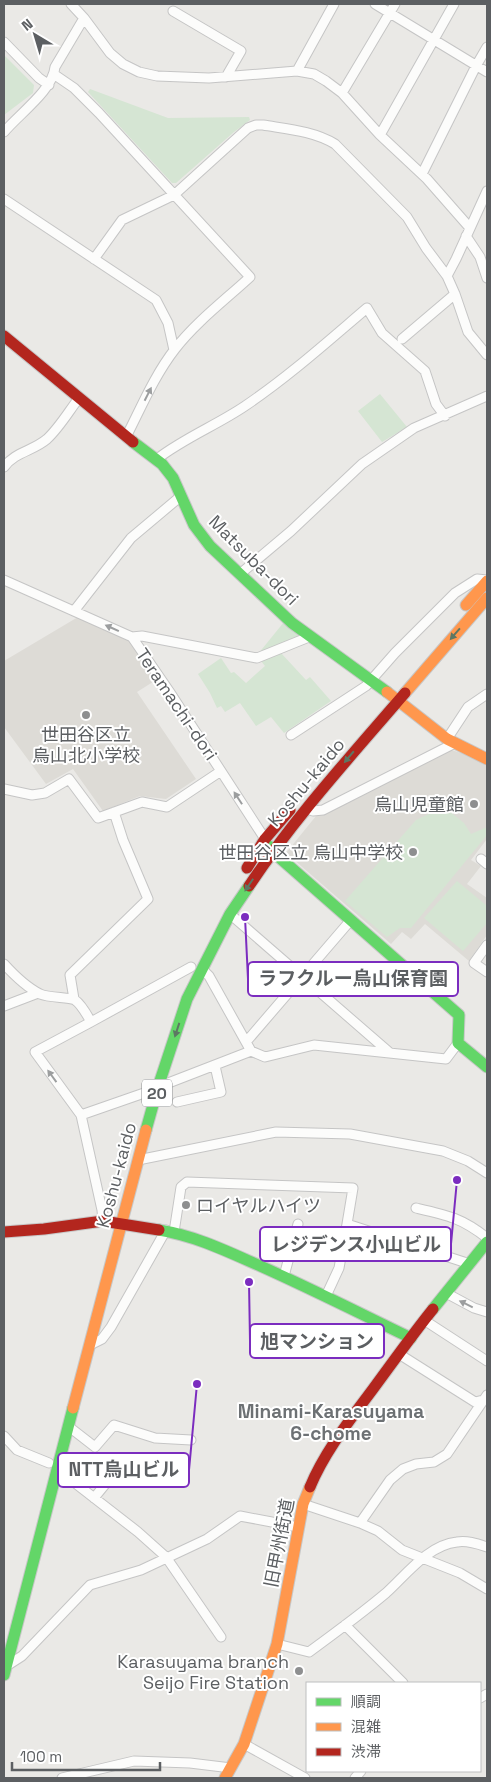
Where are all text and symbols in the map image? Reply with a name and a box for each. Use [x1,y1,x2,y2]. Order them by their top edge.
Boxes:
north arrow [10,10,60,60]
text: N [18,15,36,35]
one-way arrow [144,387,152,401]
street label: Matsuba-dori [204,510,304,610]
one-way arrow [105,624,119,632]
one-way arrow [449,628,461,640]
street label: Teramachi-dori [131,644,223,764]
marker: 世田谷区立 烏山北小学校 [80,709,92,721]
place label: 世田谷区立 烏山北小学校 [32,723,140,767]
street label: Koshu-kaido [262,733,350,831]
one-way arrow [343,751,354,764]
one-way arrow [233,792,243,805]
place label: 烏山児童館 [374,793,464,816]
marker: 烏山児童館 [468,798,480,810]
place label: 世田谷区立 烏山中学校 [218,841,403,864]
marker: 世田谷区立 烏山中学校 [407,846,419,858]
one-way arrow [244,879,254,892]
callout: ラフクルー烏山保育園 [248,962,458,996]
text: ラフクルー烏山保育園 [258,966,448,991]
one-way arrow [172,1023,180,1038]
one-way arrow [47,1069,57,1082]
road number: 20 [142,1080,172,1106]
street label: Koshu-kaido [91,1120,141,1230]
place label: ロイヤルハイツ [196,1194,321,1217]
marker: ロイヤルハイツ [180,1199,192,1211]
callout: レジデンス小山ビル [260,1227,451,1261]
text: レジデンス小山ビル [271,1232,441,1257]
one-way arrow [459,1300,473,1308]
callout: 旭マンション [250,1324,384,1358]
text: 旭マンション [260,1329,374,1354]
district label: Minami-Karasuyama 6-chome [238,1399,424,1446]
callout: NTT烏山ビル [58,1453,189,1487]
text: NTT烏山ビル [68,1457,180,1482]
street label: 旧甲州街道 [259,1497,299,1589]
place label: Karasuyama branch Seijo Fire Station [117,1650,289,1694]
marker: Karasuyama branch Seijo Fire Station [293,1665,305,1677]
legend [306,1682,481,1772]
text: 順調 [351,1692,381,1711]
text: 混雑 [351,1717,381,1736]
scale bar [12,1740,160,1772]
text: 渋滞 [351,1742,381,1761]
text: 100 m [20,1747,62,1766]

